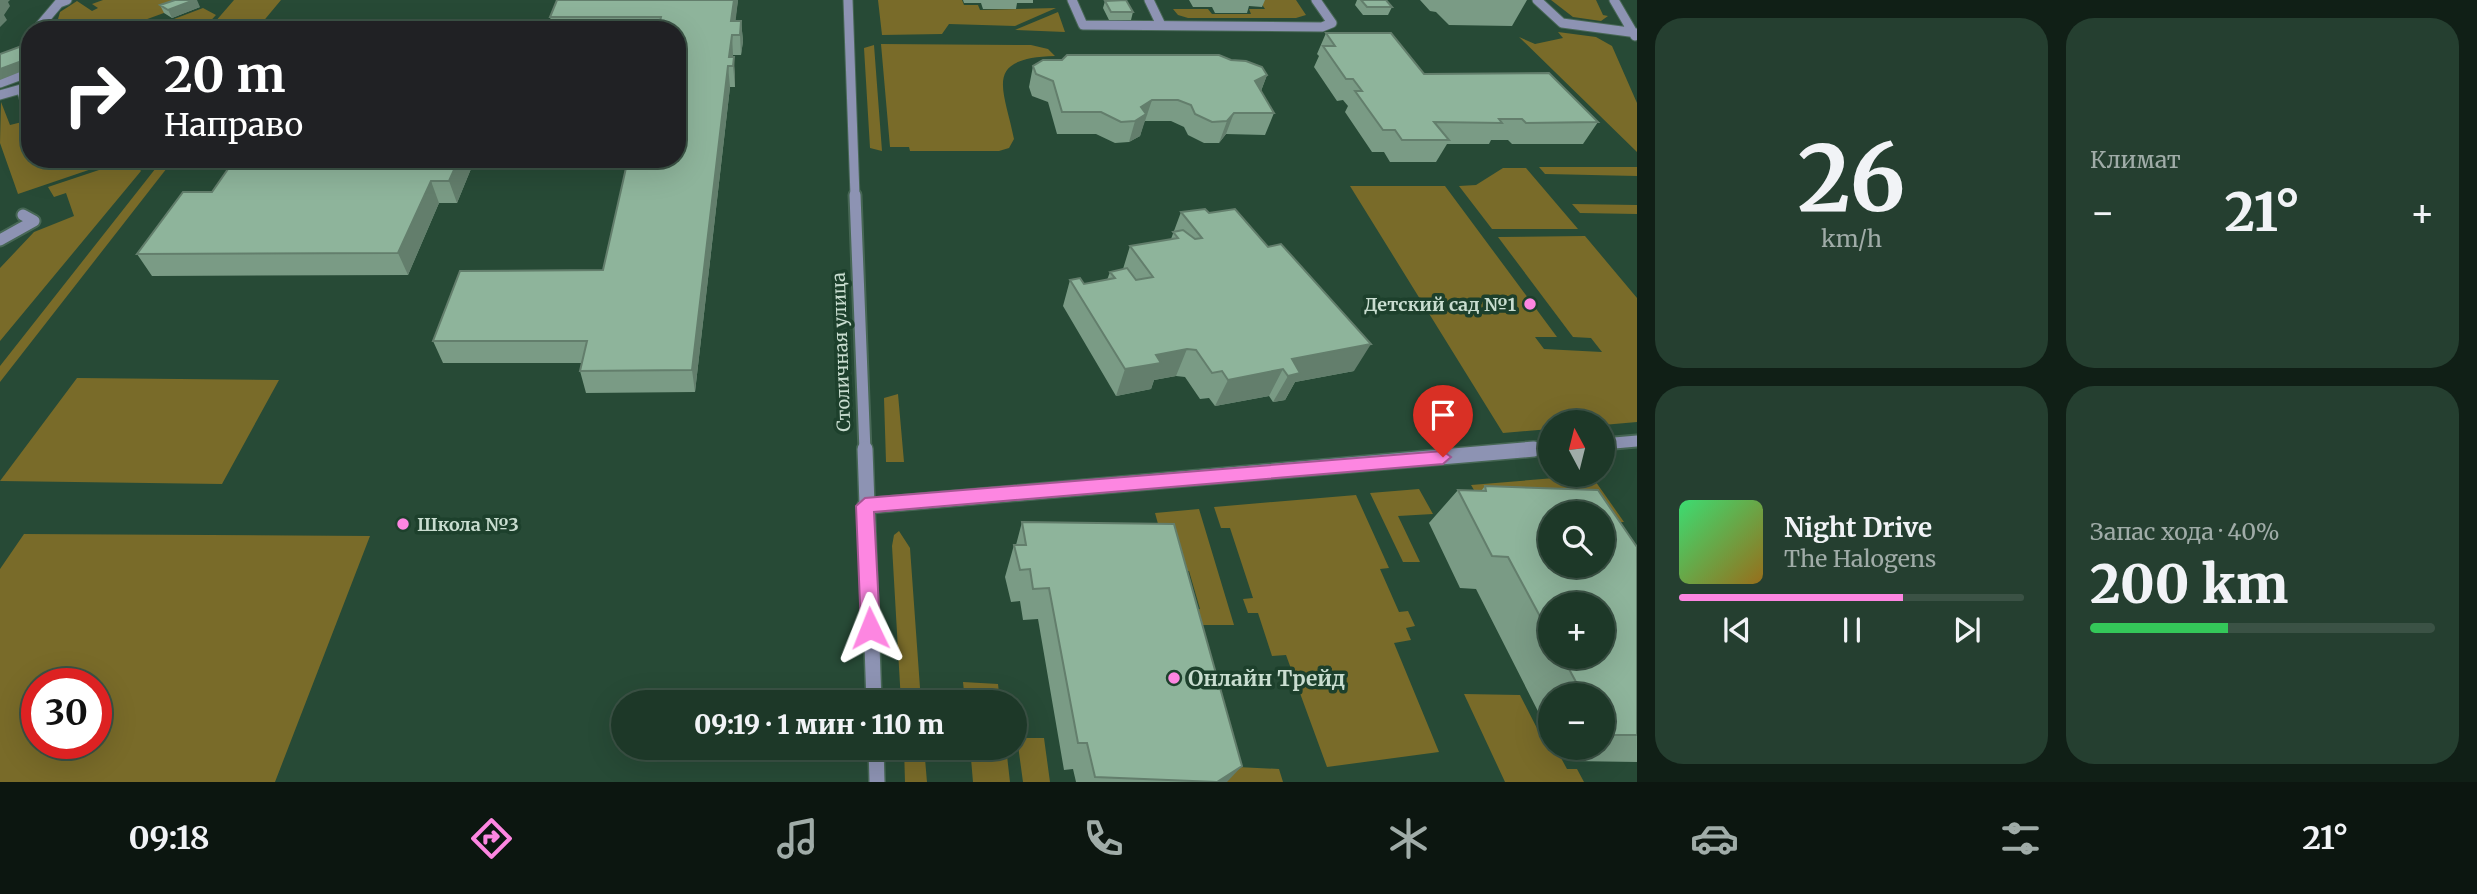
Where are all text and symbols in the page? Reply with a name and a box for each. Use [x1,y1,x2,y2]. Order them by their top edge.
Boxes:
text: 20 m [164,44,285,105]
icon: right [49,49,140,140]
text: Направо [164,105,303,145]
text: 26 [1798,121,1905,236]
text: Климат [2090,145,2181,174]
text: 21° [2225,180,2300,245]
text: − [2090,189,2115,236]
text: + [2410,189,2435,236]
text: km/h [1821,224,1882,253]
street label: Столичная улица [827,272,855,432]
place label: Детский сад №1 [1364,293,1516,316]
marker: Детский сад №1 [1522,296,1538,312]
pin [1413,385,1473,457]
icon: arrive [1424,396,1462,434]
north arrow [1538,410,1615,486]
map controls [1538,410,1615,760]
button: search [1538,501,1615,578]
text: Night Drive [1784,511,1932,544]
place label: Школа №3 [417,513,519,536]
marker: Школа №3 [395,516,411,532]
text: Запас хода · 40% [2090,517,2280,546]
text: The Halogens [1784,544,1936,573]
text: 200 km [2090,552,2288,617]
position arrow [833,591,907,665]
button: + [1538,592,1615,669]
icon: previous [1718,611,1756,649]
icon: pause [1833,611,1871,649]
icon: next [1948,611,1986,649]
place label: Онлайн Трейд [1188,665,1346,692]
speed limit sign: 30 [21,668,112,759]
marker: Онлайн Трейд [1166,670,1182,686]
button: − [1538,683,1615,760]
text: 09:19 · 1 мин · 110 m [694,708,944,741]
icon: directions [467,814,516,863]
icon: music [773,814,822,863]
icon: phone [1079,814,1128,863]
icon: climate [1384,814,1433,863]
icon: car [1690,814,1739,863]
icon: filters [1996,814,2045,863]
text: 09:18 [128,818,210,858]
text: 21° [2302,818,2348,858]

